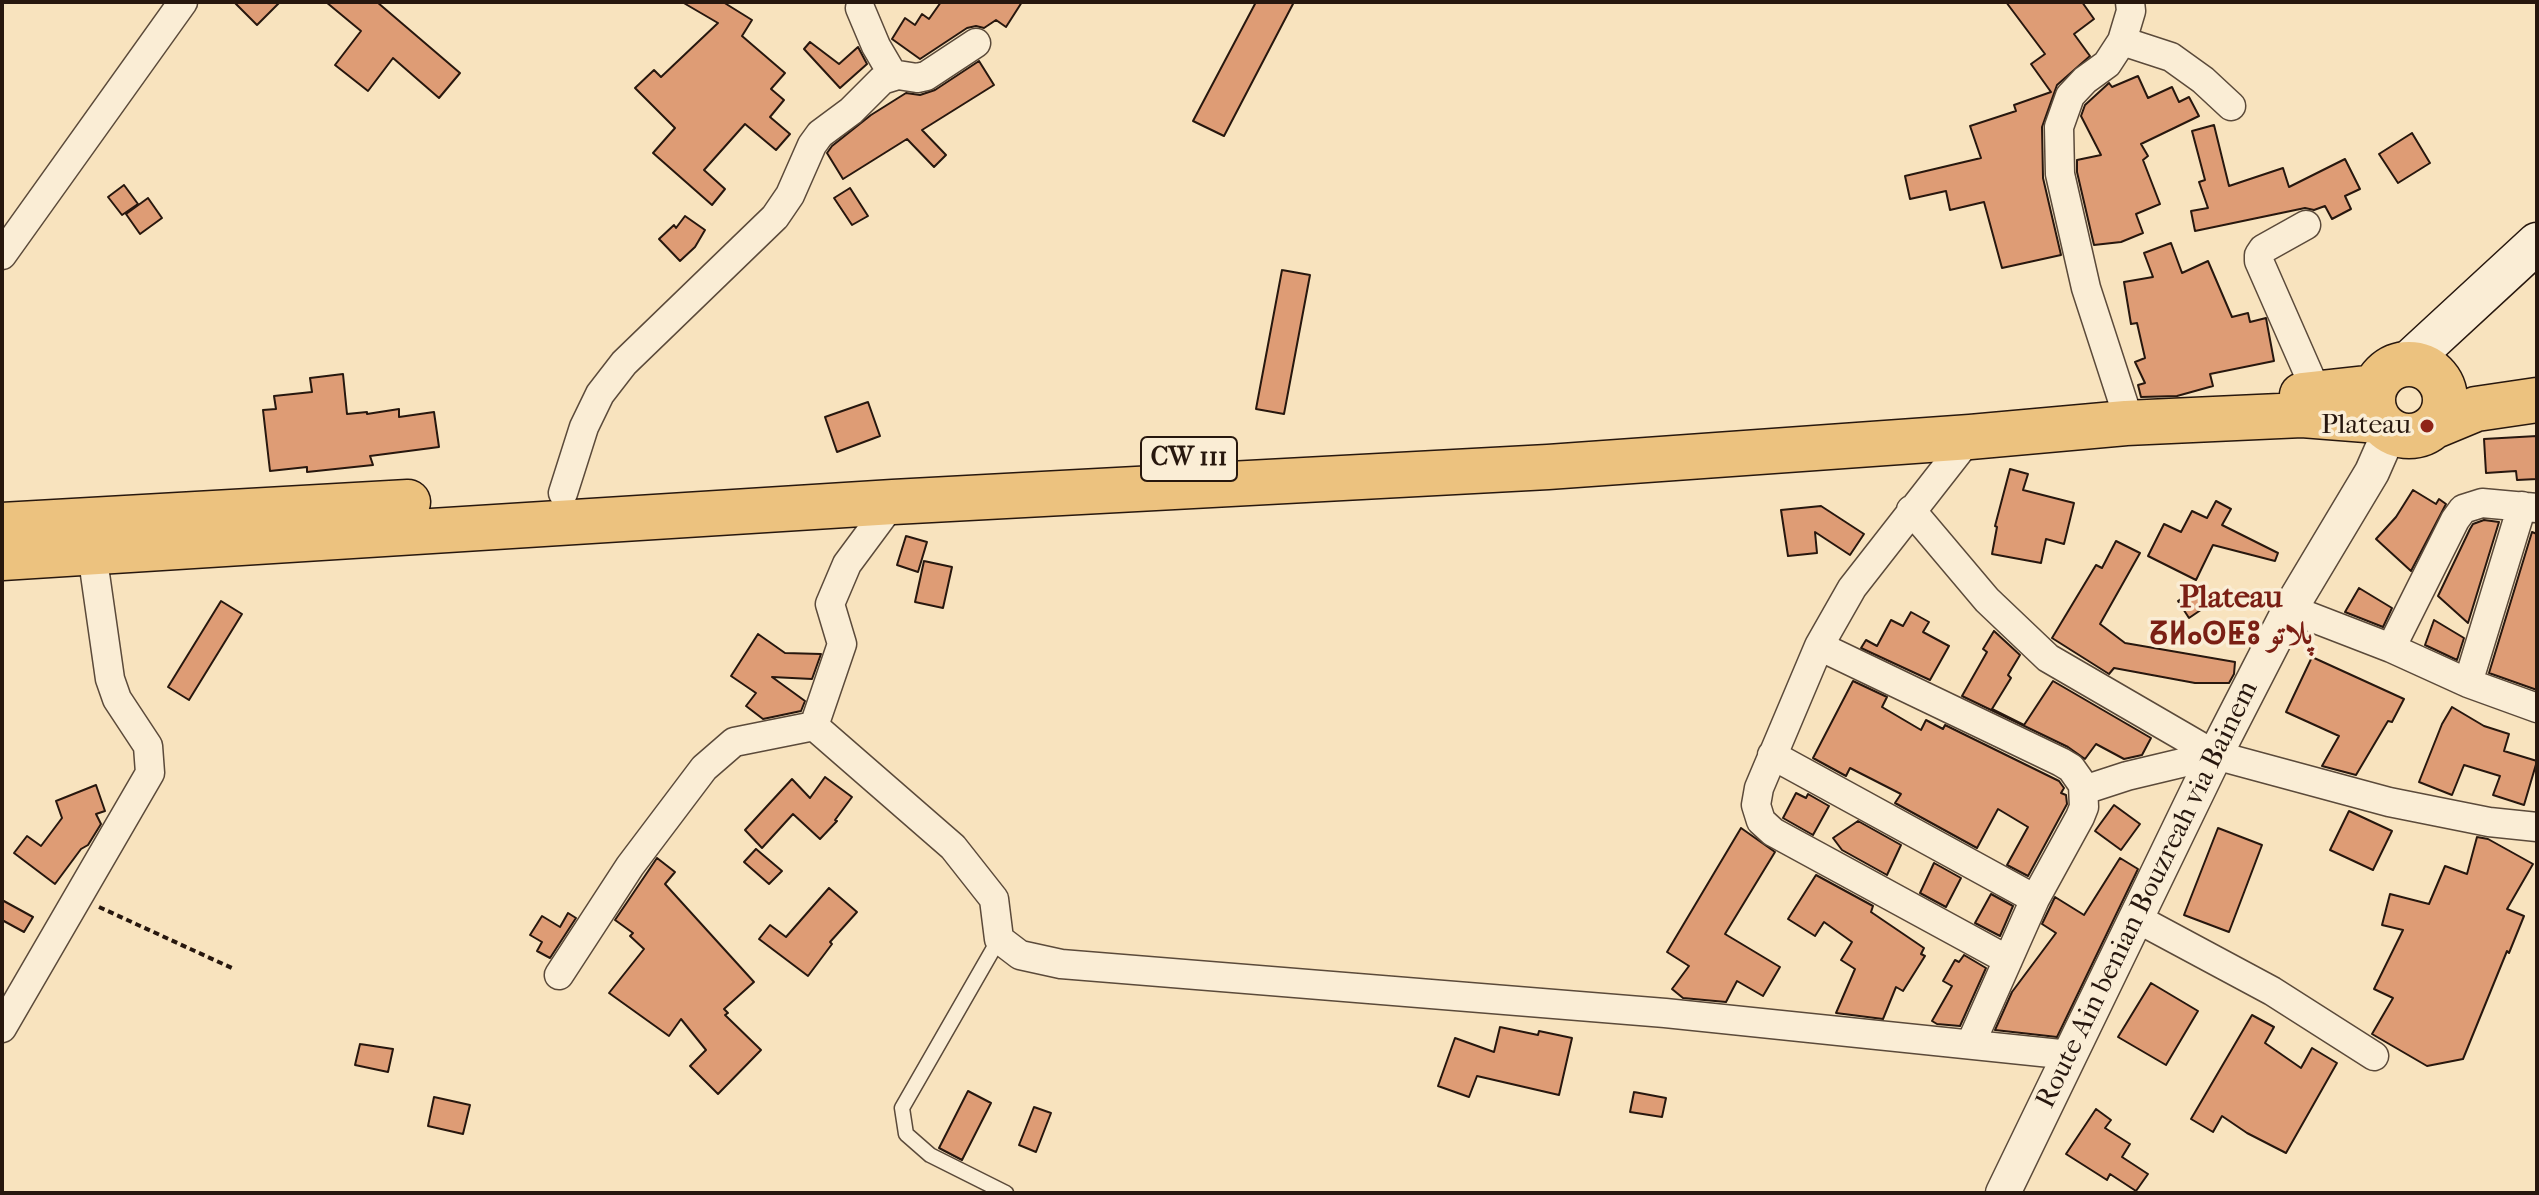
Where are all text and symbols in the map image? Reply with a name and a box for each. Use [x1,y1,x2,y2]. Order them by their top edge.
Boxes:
place label: Plateau [2321,409,2411,443]
marker: Plateau [2418,417,2436,435]
road number: CW 111 [1141,437,1237,481]
district label: Plateau ⵒⵍⴰⵙⵟⵓ پلاتو [2149,580,2313,655]
street label: Route Ain benian Bouzreah via Bainem [2030,676,2266,1114]

